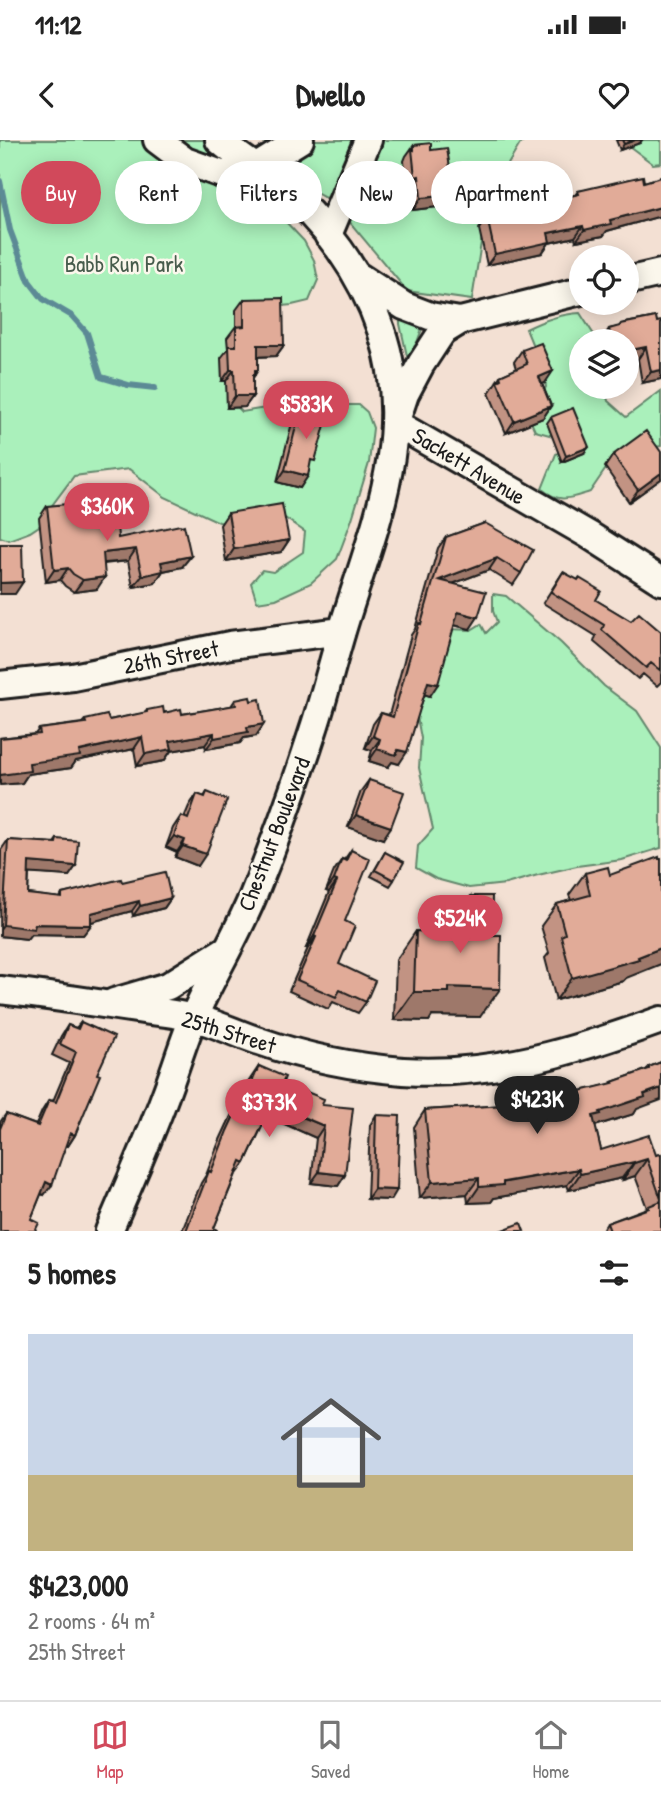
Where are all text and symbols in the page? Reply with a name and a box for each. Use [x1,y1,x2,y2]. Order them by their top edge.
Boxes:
text: 11:12 [35,7,82,42]
text: Dwello [296,73,365,116]
icon: back [28,76,66,114]
icon: heart [595,76,633,114]
chip: Buy [21,161,101,224]
chip: Rent [115,161,202,224]
chip: Filters [216,161,322,224]
chip: New [336,161,417,224]
chip: Apartment [431,161,573,224]
map controls [569,245,639,399]
button: locate [569,245,639,315]
park label: Babb Run Park [65,248,184,279]
button: layers [569,329,639,399]
pin: $583K [257,382,355,441]
text: $583K [279,388,333,419]
street label: Sackett Avenue [407,420,532,511]
pin: $360K [58,484,156,543]
text: $360K [80,490,134,521]
street label: 26th Street [121,632,222,681]
street label: Chestnut Boulevard [230,752,317,915]
pin: $524K [411,896,509,955]
text: $524K [434,902,486,933]
street label: 25th Street [178,1003,281,1061]
pin: $423K [488,1076,586,1136]
pin: $373K [220,1080,318,1139]
text: $423K [510,1083,564,1114]
text: $373K [241,1086,297,1117]
text: 5 homes [28,1253,116,1293]
icon: filters [595,1254,633,1292]
icon: home [268,1380,394,1506]
text: $423,000 [28,1565,128,1605]
text: 2 rooms · 64 m² [28,1605,155,1636]
text: 25th Street [28,1636,125,1667]
tab: Map [91,1716,129,1784]
tab: Saved [311,1716,350,1784]
tab: Home [532,1716,570,1784]

